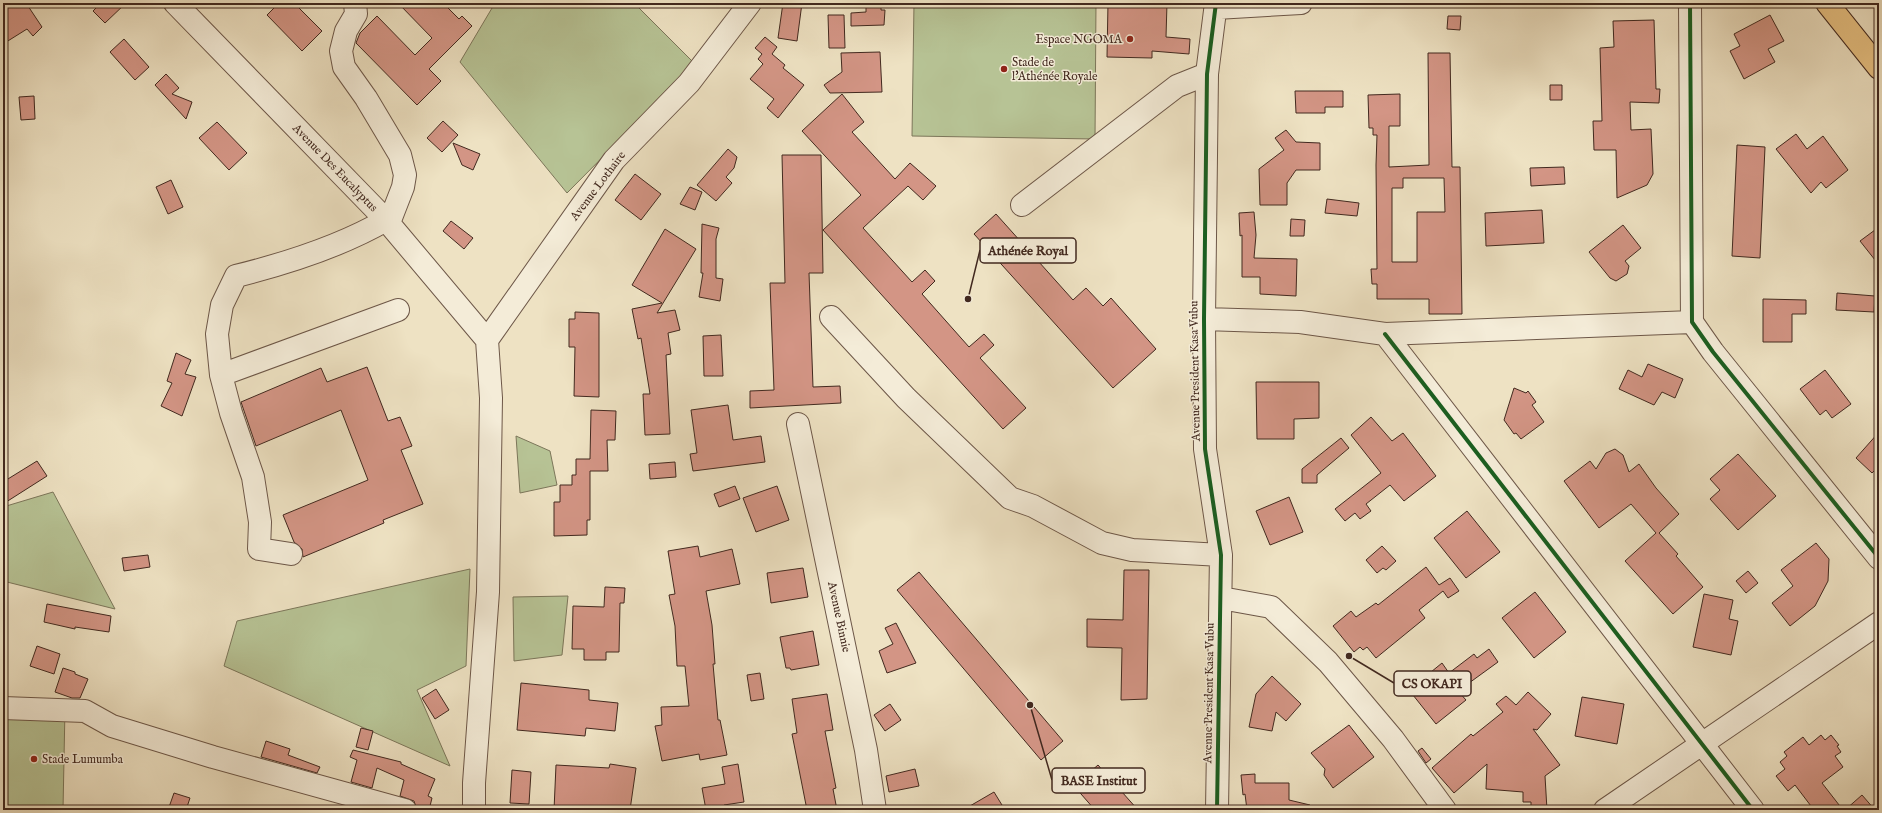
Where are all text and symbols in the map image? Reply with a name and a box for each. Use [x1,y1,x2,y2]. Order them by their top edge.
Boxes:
place label: Espace NGOMA [1035,32,1123,48]
marker: Espace NGOMA [1125,34,1135,44]
place label: Stade de l'Athénée Royale [1012,55,1098,84]
marker: Stade de l'Athénée Royale [999,64,1009,74]
street label: Avenue Des Eucalyptus [288,120,381,216]
street label: Avenue Lothaire [566,148,629,225]
callout: Athénée Royal [980,238,1076,263]
text: Athénée Royal [987,243,1068,260]
street label: Avenue President Kasa Vubu [1186,301,1204,442]
street label: Avenue Binnie [824,579,854,654]
street label: Avenue President Kasa Vubu [1200,623,1218,764]
callout: CS OKAPI [1394,671,1471,696]
text: CS OKAPI [1402,676,1463,693]
place label: Stade Lumumba [42,752,124,767]
marker: Stade Lumumba [29,754,39,764]
callout: BASE Institut [1052,768,1145,793]
text: BASE Institut [1061,773,1138,790]

